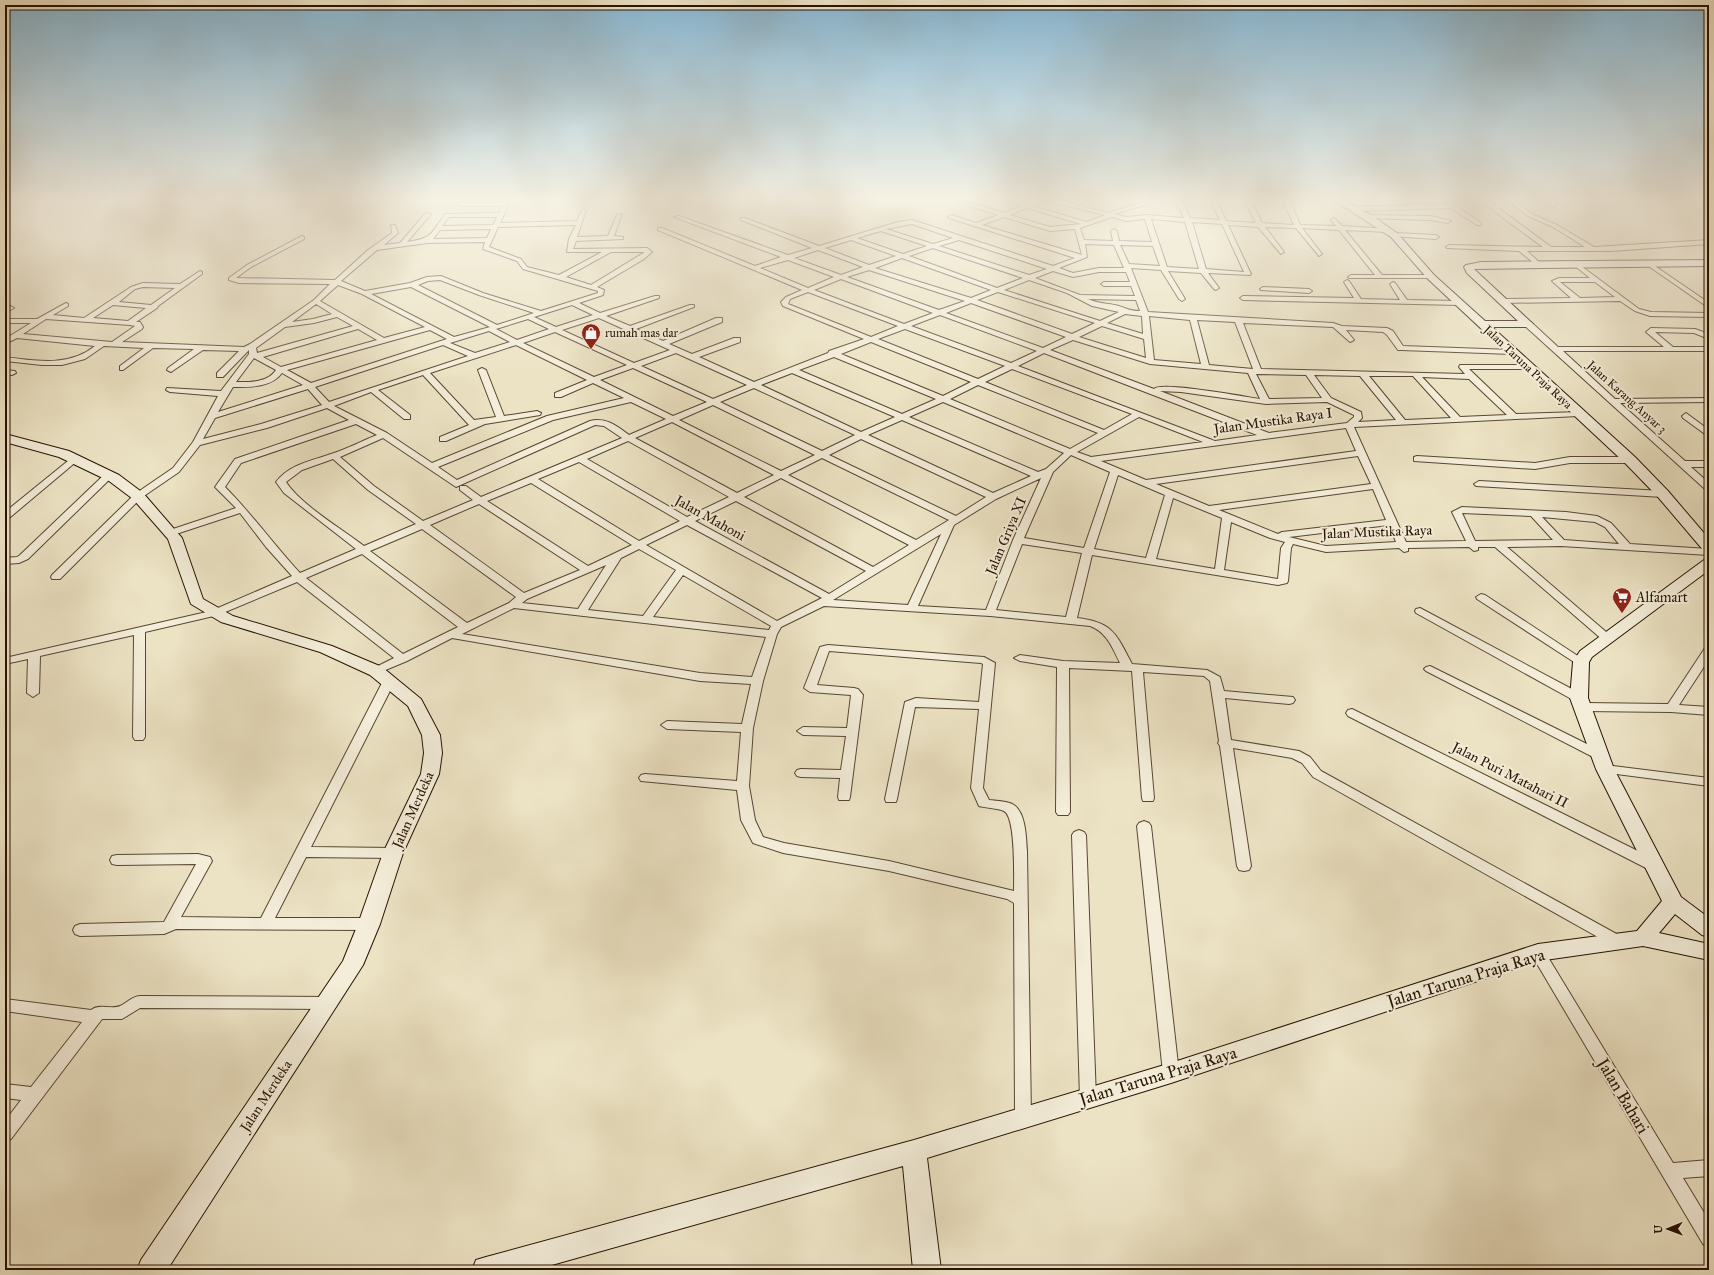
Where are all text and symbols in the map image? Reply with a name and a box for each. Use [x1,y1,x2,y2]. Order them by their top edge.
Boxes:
street label: Jalan Taruna Praja Raya [1479,321,1576,413]
shop icon: rumah mas dar [580,322,602,350]
place label: rumah mas dar [605,326,679,340]
street label: Jalan Karang Anyar 3 [1582,356,1670,437]
street label: Jalan Mustika Raya I [1211,404,1334,439]
street label: Jalan Mahoni [669,491,748,545]
street label: Jalan Griya XI [981,495,1031,580]
street label: Jalan Mustika Raya [1319,522,1433,543]
supermarket icon: Alfamart [1611,586,1633,614]
place label: Alfamart [1635,589,1688,606]
street label: Jalan Puri Matahari II [1447,737,1571,813]
street label: Jalan Merdeka [388,769,438,853]
street label: Jalan Taruna Praja Raya [1383,944,1548,1013]
street label: Jalan Taruna Praja Raya [1075,1042,1240,1111]
street label: Jalan Bahari [1591,1053,1654,1138]
street label: Jalan Merdeka [235,1057,296,1137]
north arrow [1648,1209,1688,1249]
text: U [1652,1224,1665,1234]

